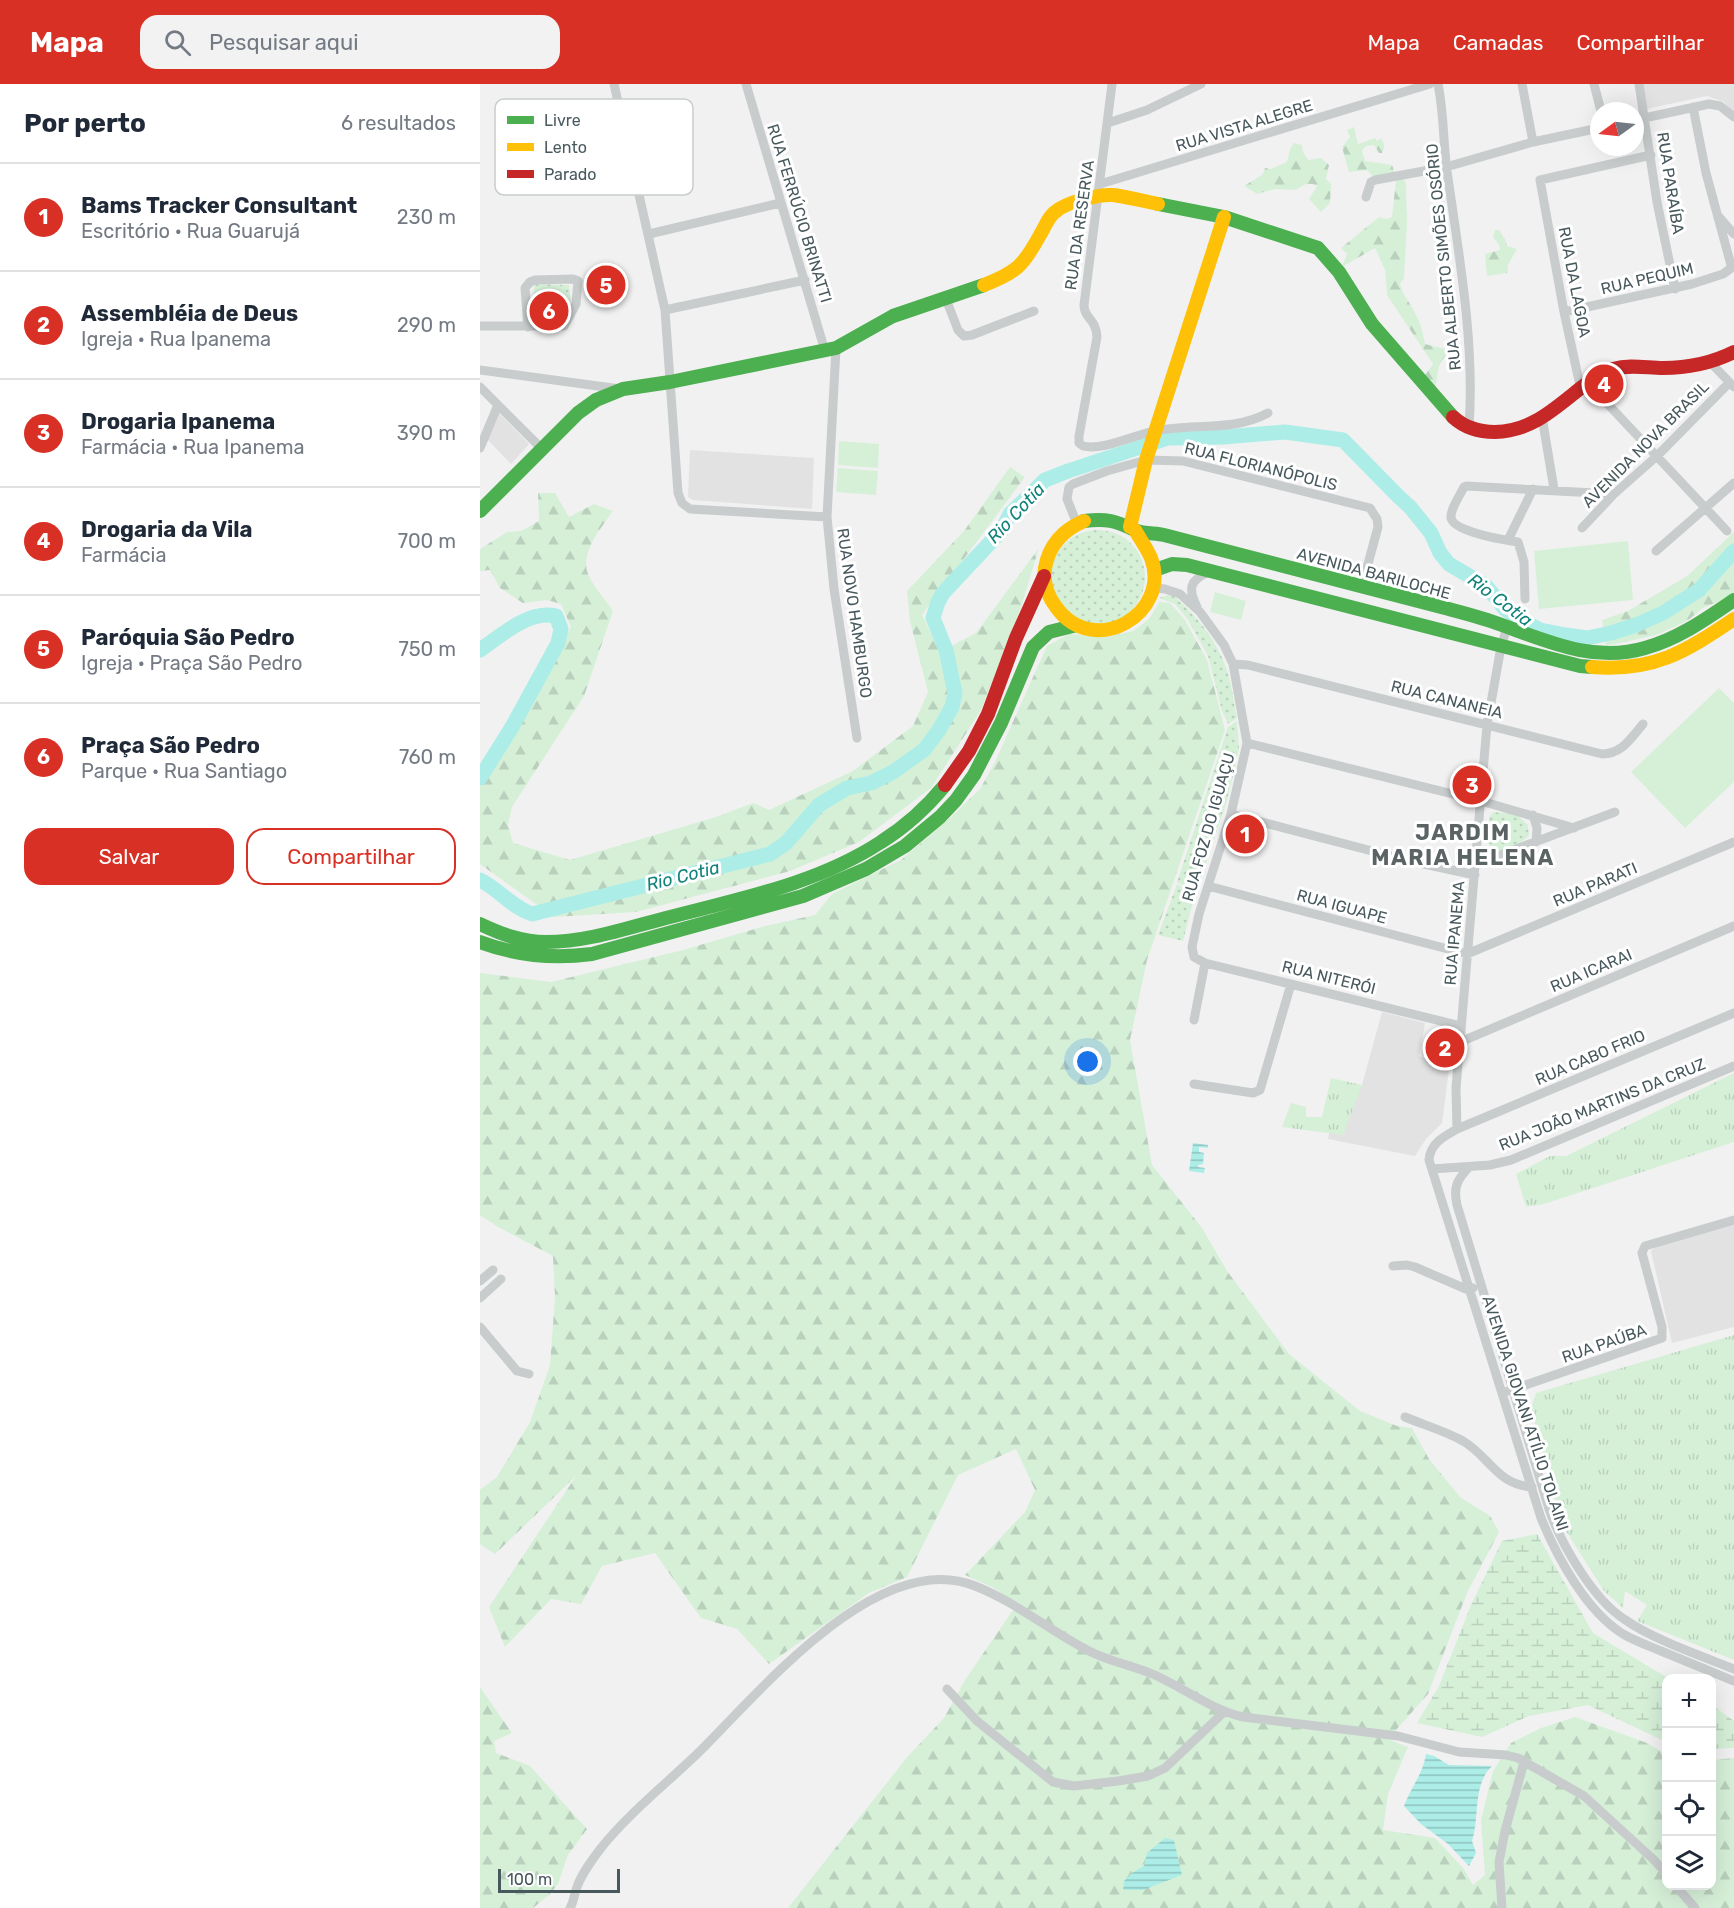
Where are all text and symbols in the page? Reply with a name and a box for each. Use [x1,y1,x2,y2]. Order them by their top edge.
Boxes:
search box [140,15,560,69]
text: Mapa [30,26,104,59]
icon: search [161,26,194,59]
text: Pesquisar aqui [209,29,359,56]
text: Mapa [1367,30,1420,55]
text: Camadas [1453,30,1543,55]
text: Compartilhar [1576,30,1704,55]
street label: RUA VISTA ALEGRE [1173,96,1315,155]
legend [495,99,693,195]
north arrow [1590,102,1644,156]
text: Por perto [24,108,146,139]
text: 6 resultados [341,111,456,135]
text: Livre [544,111,581,130]
street label: RUA FERRÚCIO BRINATTI [763,121,837,305]
street label: RUA PARAÍBA [1653,131,1688,236]
text: Lento [544,138,587,157]
street label: RUA ALBERTO SIMÕES OSÓRIO [1421,142,1465,372]
street label: RUA DA RESERVA [1061,159,1098,291]
text: Parado [544,165,596,184]
text: Bams Tracker Consultant [81,192,357,219]
text: 1 [39,205,48,229]
text: 230 m [397,205,456,229]
text: Escritório · Rua Guarujá [81,219,300,243]
street label: RUA DA LAGOA [1554,225,1595,339]
street label: RUA PEQUIM [1599,259,1695,298]
pin: 5 [586,262,626,308]
pin: 6 [530,288,568,334]
text: Assembléia de Deus [81,300,298,327]
text: 2 [37,313,50,337]
text: 290 m [397,313,456,337]
text: Igreja · Rua Ipanema [81,327,271,351]
pin: 4 [1584,362,1624,406]
street label: AVENIDA NOVA BRASIL [1578,377,1713,512]
text: Drogaria Ipanema [81,408,275,435]
text: 3 [37,421,50,445]
text: 390 m [397,421,456,445]
text: Farmácia · Rua Ipanema [81,435,305,459]
street label: RUA FLORIANÓPOLIS [1183,437,1339,495]
water label: Rio Cotia [982,478,1050,548]
text: Drogaria da Vila [81,516,253,543]
street label: RUA NOVO HAMBURGO [833,527,876,699]
text: 4 [37,529,50,553]
text: 700 m [398,529,456,553]
text: Farmácia [81,543,167,567]
street label: AVENIDA BARILOCHE [1295,544,1453,603]
water label: Rio Cotia [1463,569,1537,632]
text: Paróquia São Pedro [81,624,295,651]
text: 5 [37,637,50,661]
text: 750 m [398,637,456,661]
text: Igreja · Praça São Pedro [81,651,302,675]
street label: RUA CANANEIA [1389,676,1505,723]
text: Praça São Pedro [81,732,260,759]
text: 6 [37,745,50,769]
text: 760 m [399,745,456,769]
street label: RUA FOZ DO IGUAÇU [1178,751,1239,904]
text: Parque · Rua Santiago [81,759,287,783]
pin: 3 [1452,762,1492,808]
pin: 1 [1226,812,1264,856]
district label: JARDIM MARIA HELENA [1371,819,1555,871]
button: Salvar [24,828,234,885]
button: Compartilhar [246,828,456,885]
water label: Rio Cotia [644,856,722,896]
street label: RUA PARATI [1550,858,1640,911]
street label: RUA IPANEMA [1440,880,1469,986]
street label: RUA IGUAPE [1295,885,1389,928]
street label: RUA ICARAI [1547,945,1635,996]
street label: RUA NITERÓI [1280,956,1378,998]
pin: 2 [1426,1026,1464,1070]
street label: RUA CABO FRIO [1532,1026,1648,1089]
your location [1073,1047,1102,1076]
street label: RUA JOÃO MARTINS DA CRUZ [1496,1054,1708,1155]
street label: AVENIDA GIOVANI ATÍLIO TOLAINI [1478,1293,1573,1533]
street label: RUA PAÚBA [1559,1319,1649,1367]
map controls [1662,1674,1716,1890]
button: + [1662,1674,1716,1728]
button: − [1662,1728,1716,1782]
button: locate [1662,1782,1716,1836]
button: layers [1662,1836,1716,1890]
scale bar [498,1866,620,1894]
text: 100 m [507,1870,552,1889]

